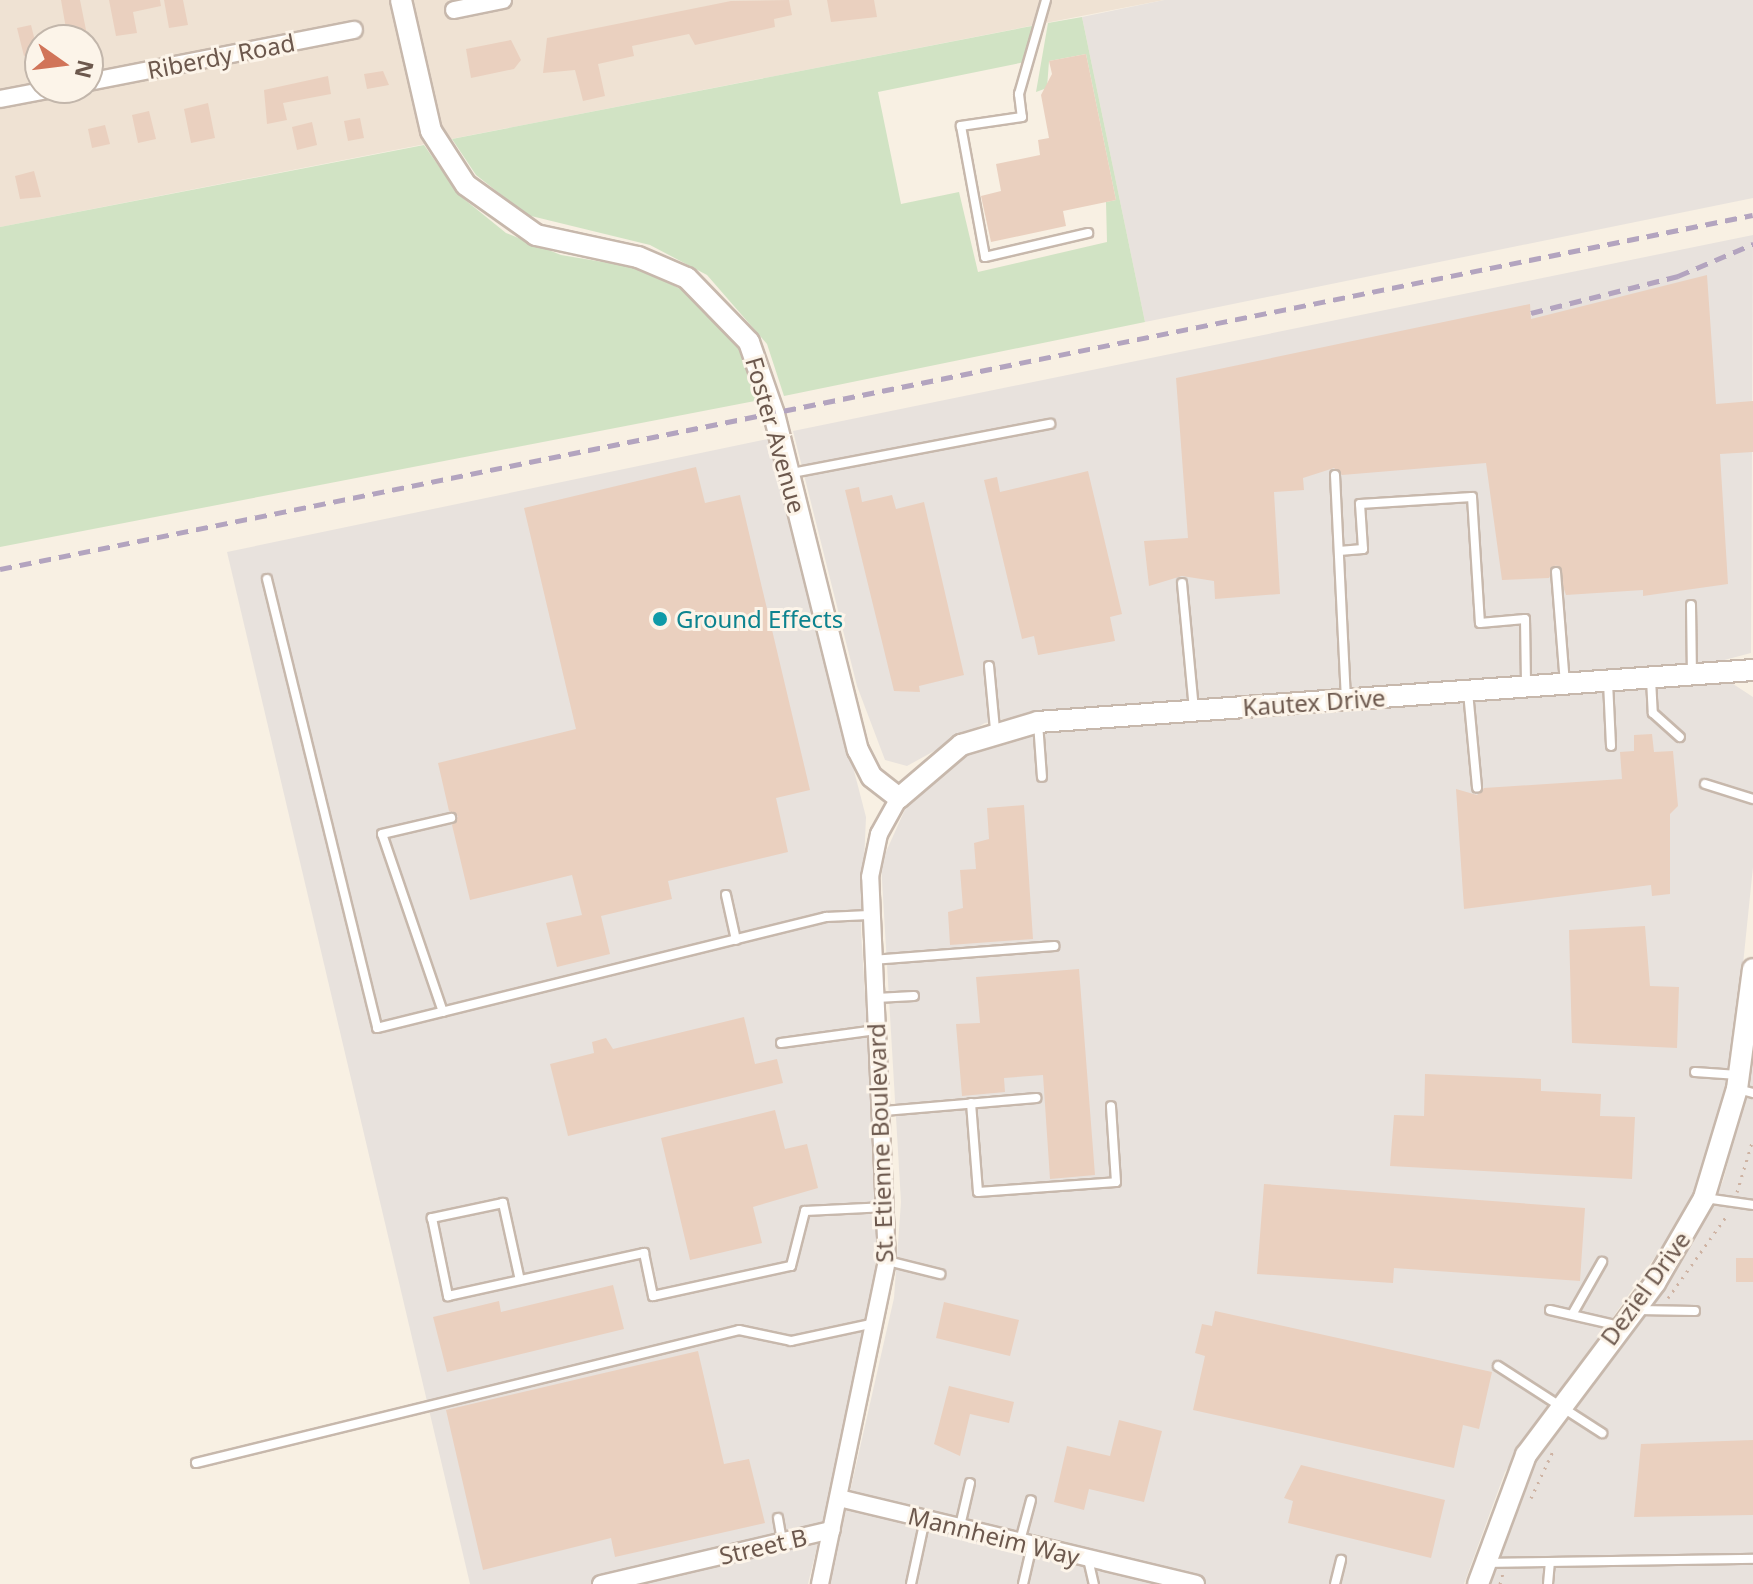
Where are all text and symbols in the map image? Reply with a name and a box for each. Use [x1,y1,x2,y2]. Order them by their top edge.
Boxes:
north arrow [24,24,104,104]
street label: Riberdy Road [145,28,297,84]
text: N [69,57,102,82]
street label: Foster Avenue [740,354,812,516]
place label: Ground Effects [676,605,843,633]
marker: Ground Effects [651,610,669,628]
street label: Kautex Drive [1242,683,1386,721]
street label: St. Etienne Boulevard [861,1023,899,1263]
street label: Deziel Drive [1594,1225,1696,1351]
street label: Mannheim Way [905,1501,1083,1571]
street label: Street B [716,1522,810,1570]

